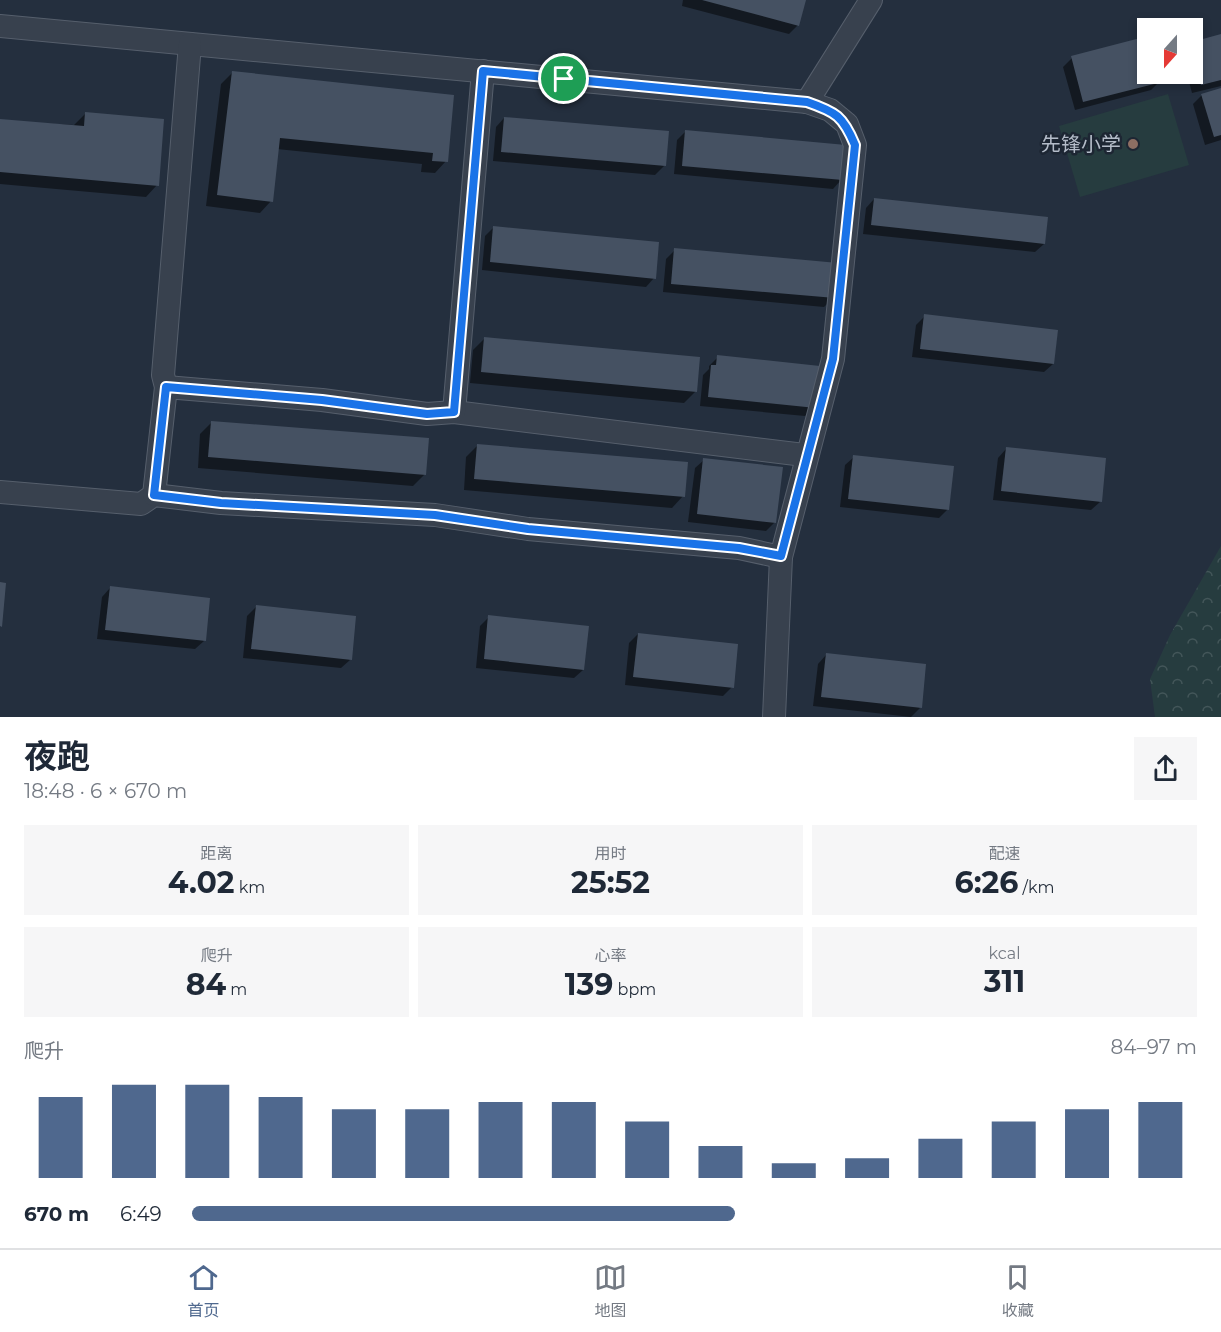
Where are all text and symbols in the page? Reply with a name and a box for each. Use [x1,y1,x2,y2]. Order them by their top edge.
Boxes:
north arrow [1137,18,1203,84]
map controls [1137,18,1203,84]
pin [538,53,589,104]
icon: arrive [547,62,580,95]
place label: 先锋小学 [1041,132,1121,156]
marker: 先锋小学 [1126,137,1140,151]
text: 夜跑 [24,736,90,776]
button: share [1134,737,1197,800]
text: 18:48 · 6 × 670 m [24,779,187,803]
text: 距离 [200,844,233,863]
text: 用时 [594,844,627,863]
text: 配速 [988,844,1021,863]
text: 4.02 [168,864,235,901]
text: 25:52 [571,864,650,901]
text: 6:26 [955,864,1018,901]
text: km [235,878,265,897]
text: /km [1018,878,1054,897]
text: kcal [989,944,1020,963]
text: 爬升 [200,946,233,965]
text: 心率 [594,946,627,965]
text: 311 [984,963,1025,1000]
text: 84 [186,966,226,1003]
text: 139 [565,966,613,1003]
text: m [226,980,247,999]
text: bpm [613,980,656,999]
text: 84–97 m [1111,1035,1197,1059]
text: 爬升 [24,1039,64,1063]
text: 670 m [24,1202,89,1226]
text: 6:49 [120,1202,162,1226]
tab: 首页 [187,1261,220,1321]
tab: 地图 [594,1261,627,1321]
tab: 收藏 [1001,1261,1034,1321]

